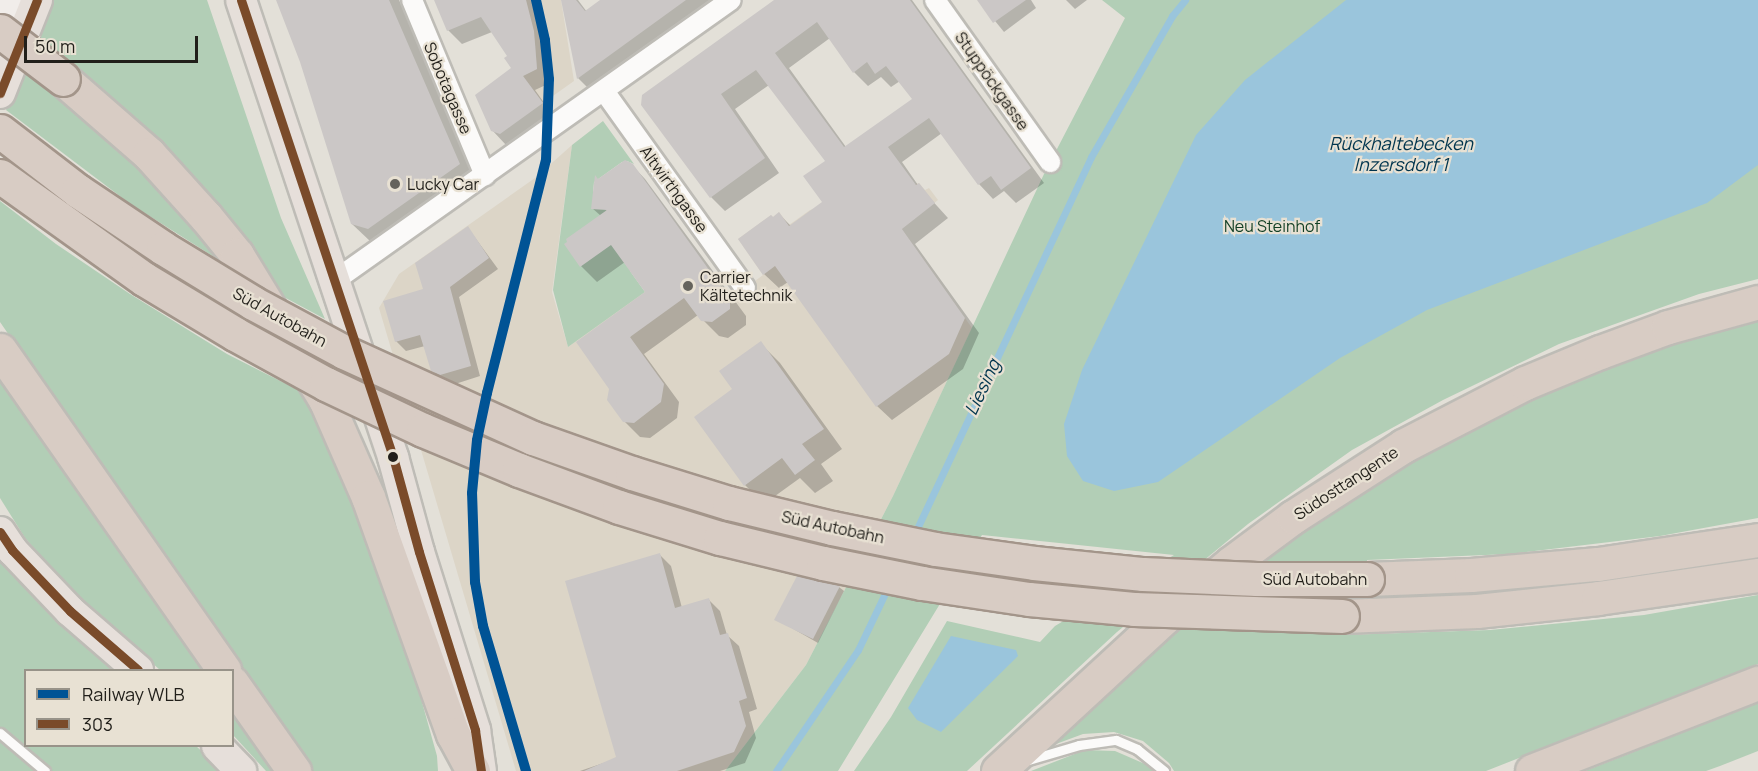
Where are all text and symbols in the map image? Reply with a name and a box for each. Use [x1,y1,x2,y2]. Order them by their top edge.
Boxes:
scale bar [27,24,201,62]
street label: Stuppöckgasse [951,28,1033,134]
text: 50 m [35,34,75,58]
street label: Sobotagasse [420,39,476,137]
water label: Rückhaltebecken Inzersdorf 1 [1329,133,1473,176]
street label: Altwirthgasse [636,142,712,236]
place label: Lucky Car [407,174,479,194]
marker: Lucky Car [388,177,402,191]
park label: Neu Steinhof [1224,216,1320,236]
place label: Carrier Kältetechnik [700,267,793,305]
marker: Carrier Kältetechnik [681,279,695,293]
street label: Süd Autobahn [230,283,330,351]
water label: Liesing [960,356,1004,418]
street label: Südosttangente [1290,442,1402,524]
unlabelled marker [387,451,399,463]
street label: Süd Autobahn [780,507,886,547]
street label: Süd Autobahn [1263,569,1367,589]
legend [24,669,234,747]
text: Railway WLB [82,682,185,706]
text: 303 [82,712,113,736]

